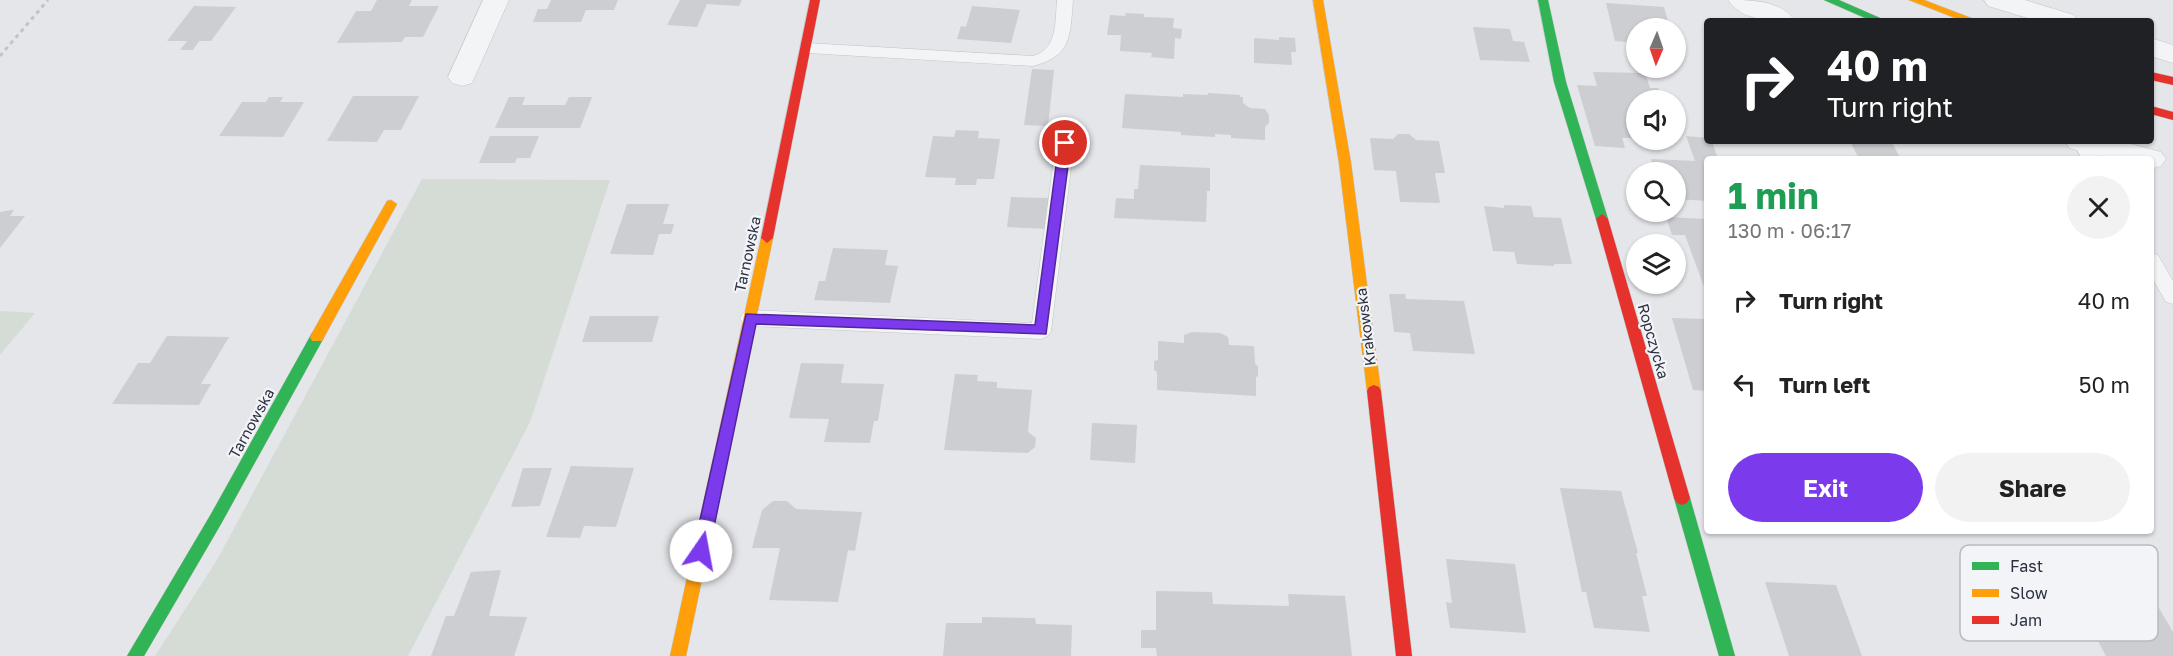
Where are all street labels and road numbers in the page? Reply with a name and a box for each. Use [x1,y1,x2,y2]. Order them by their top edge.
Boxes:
street label: Tarnowska [730,214,764,294]
street label: Krakowska [1351,287,1379,367]
street label: Ropczycka [1635,301,1673,381]
street label: Tarnowska [224,385,278,461]

